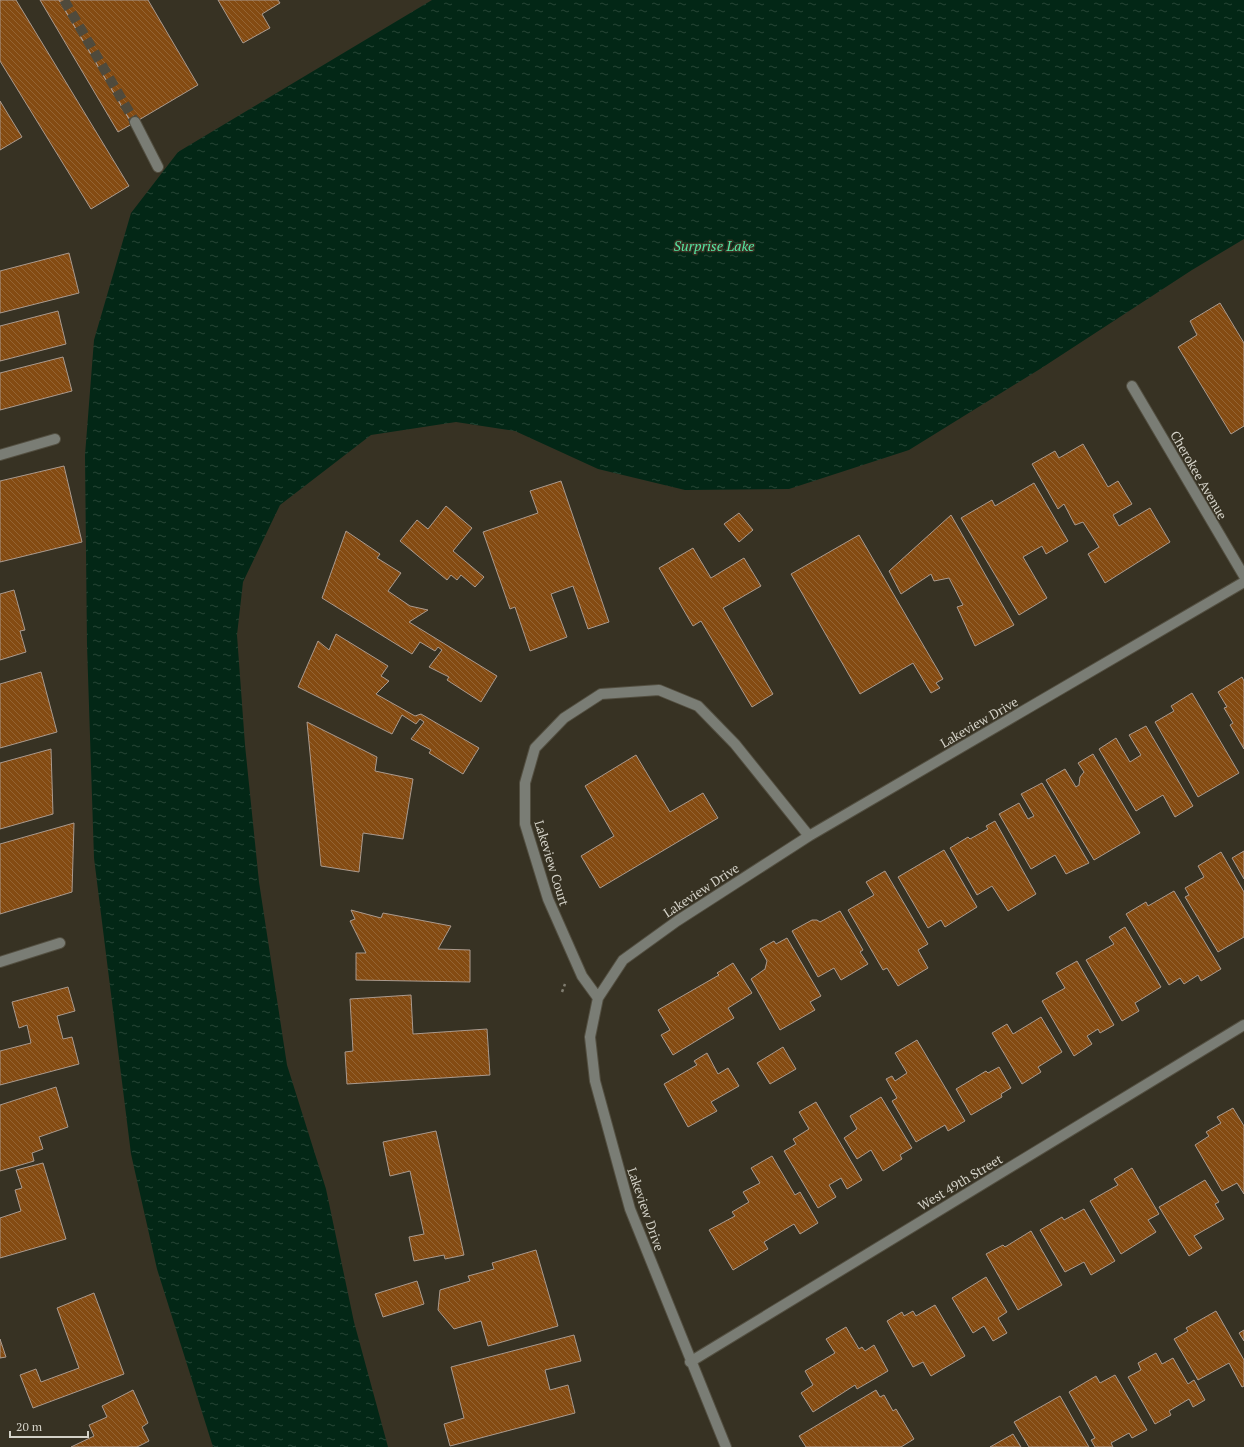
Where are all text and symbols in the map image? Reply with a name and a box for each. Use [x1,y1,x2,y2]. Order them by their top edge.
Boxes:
water label: Surprise Lake [674,236,755,255]
street label: Cherokee Avenue [1166,427,1232,523]
street label: Lakeview Drive [937,692,1021,752]
street label: Lakeview Court [530,818,574,908]
street label: Lakeview Drive [660,859,742,921]
street label: West 49th Street [914,1150,1006,1214]
street label: Lakeview Drive [623,1165,669,1253]
scale bar [10,1413,88,1439]
text: 20 m [16,1419,43,1434]

